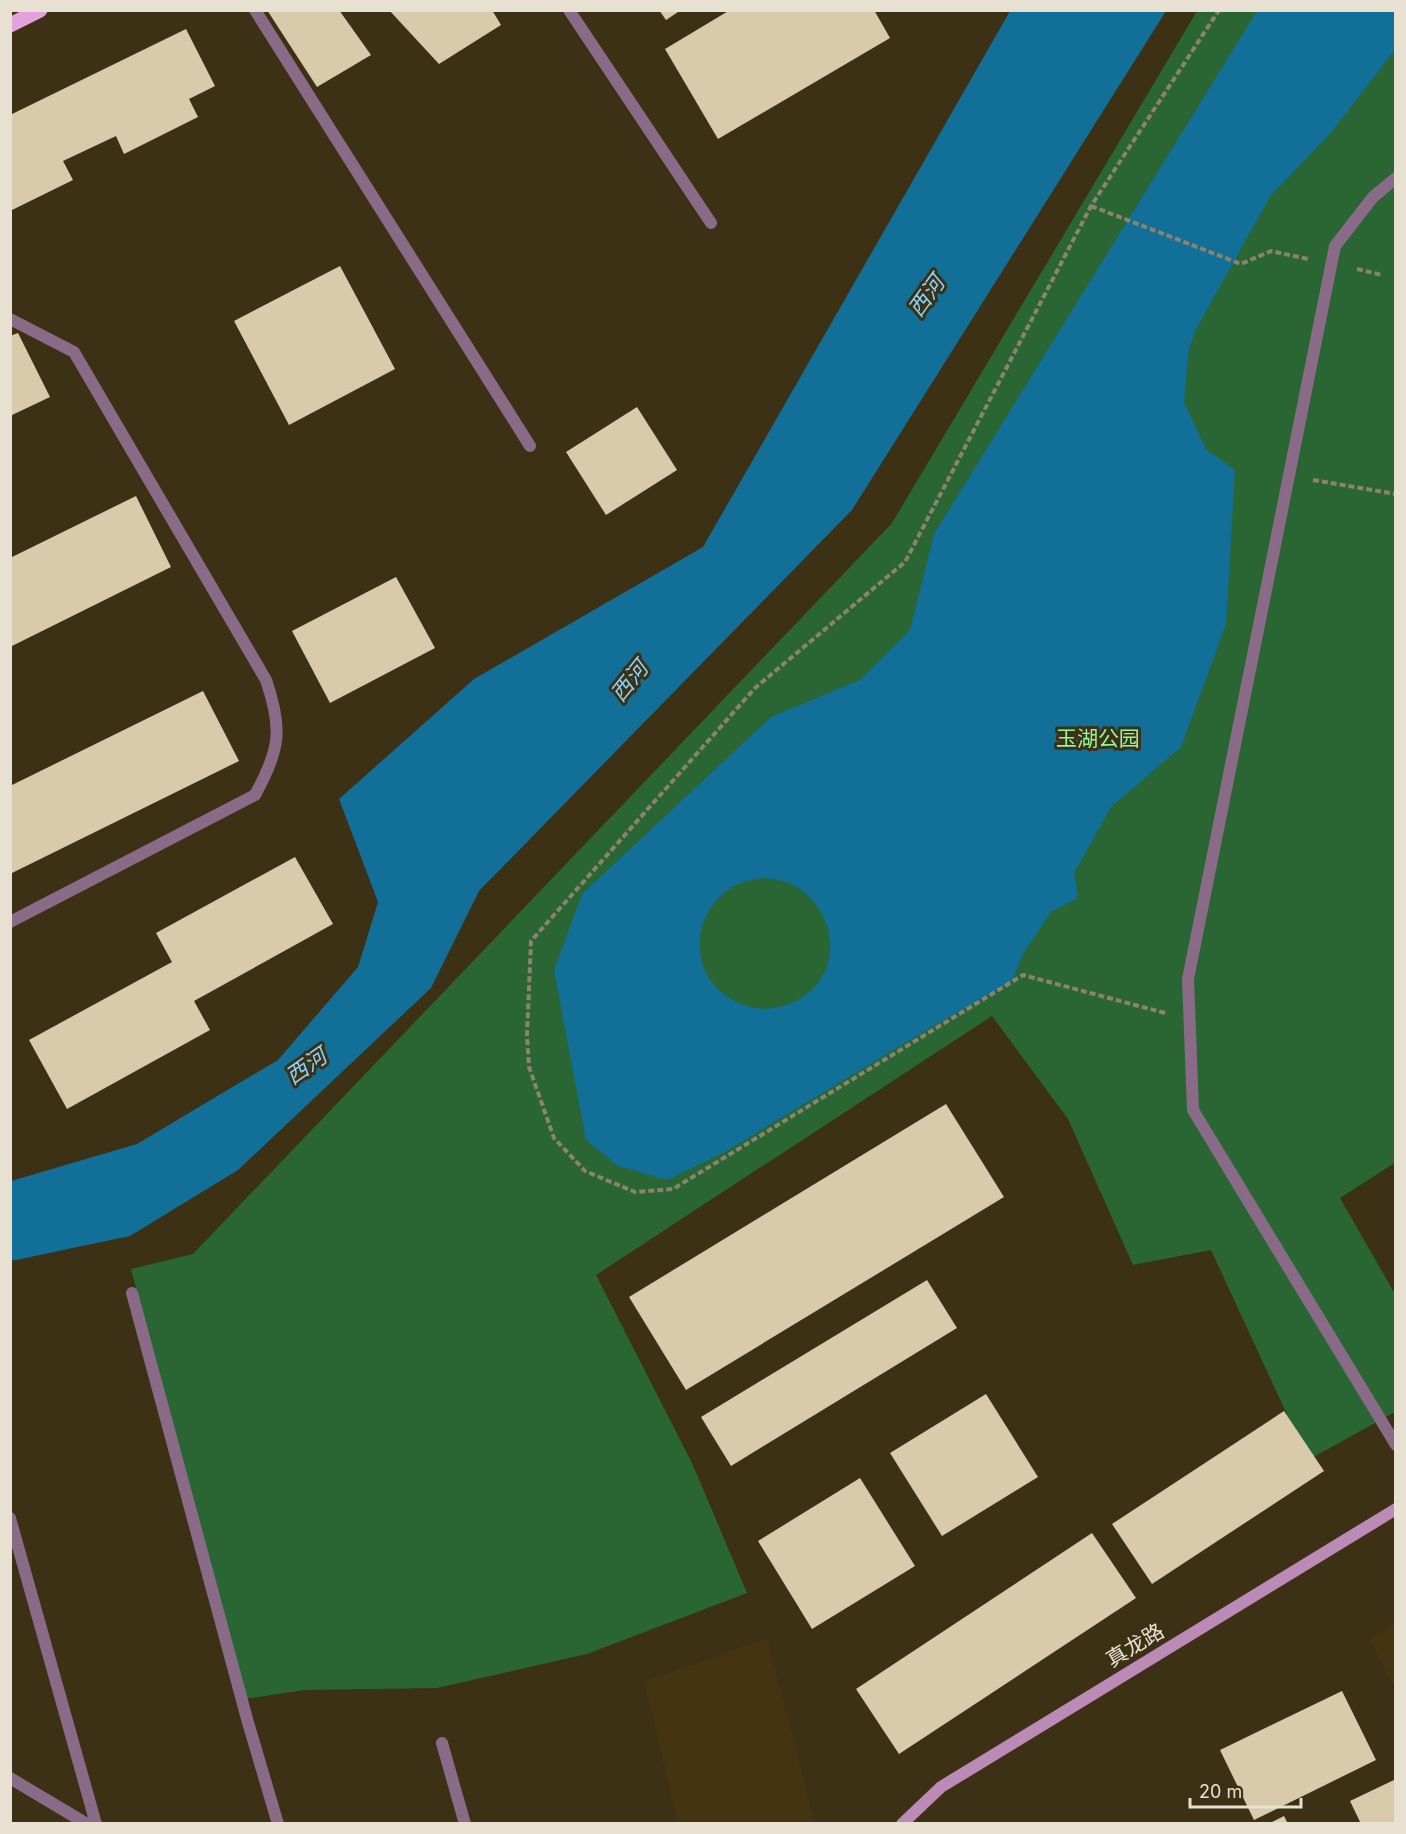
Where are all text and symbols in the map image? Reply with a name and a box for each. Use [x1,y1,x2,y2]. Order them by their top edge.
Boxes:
water label: 西河 [903,267,952,321]
water label: 西河 [605,653,655,706]
park label: 玉湖公园 [1056,726,1140,751]
water label: 西河 [281,1040,335,1089]
street label: 真龙路 [1102,1618,1168,1672]
scale bar [1190,1771,1301,1809]
text: 20 m [1199,1781,1242,1802]

